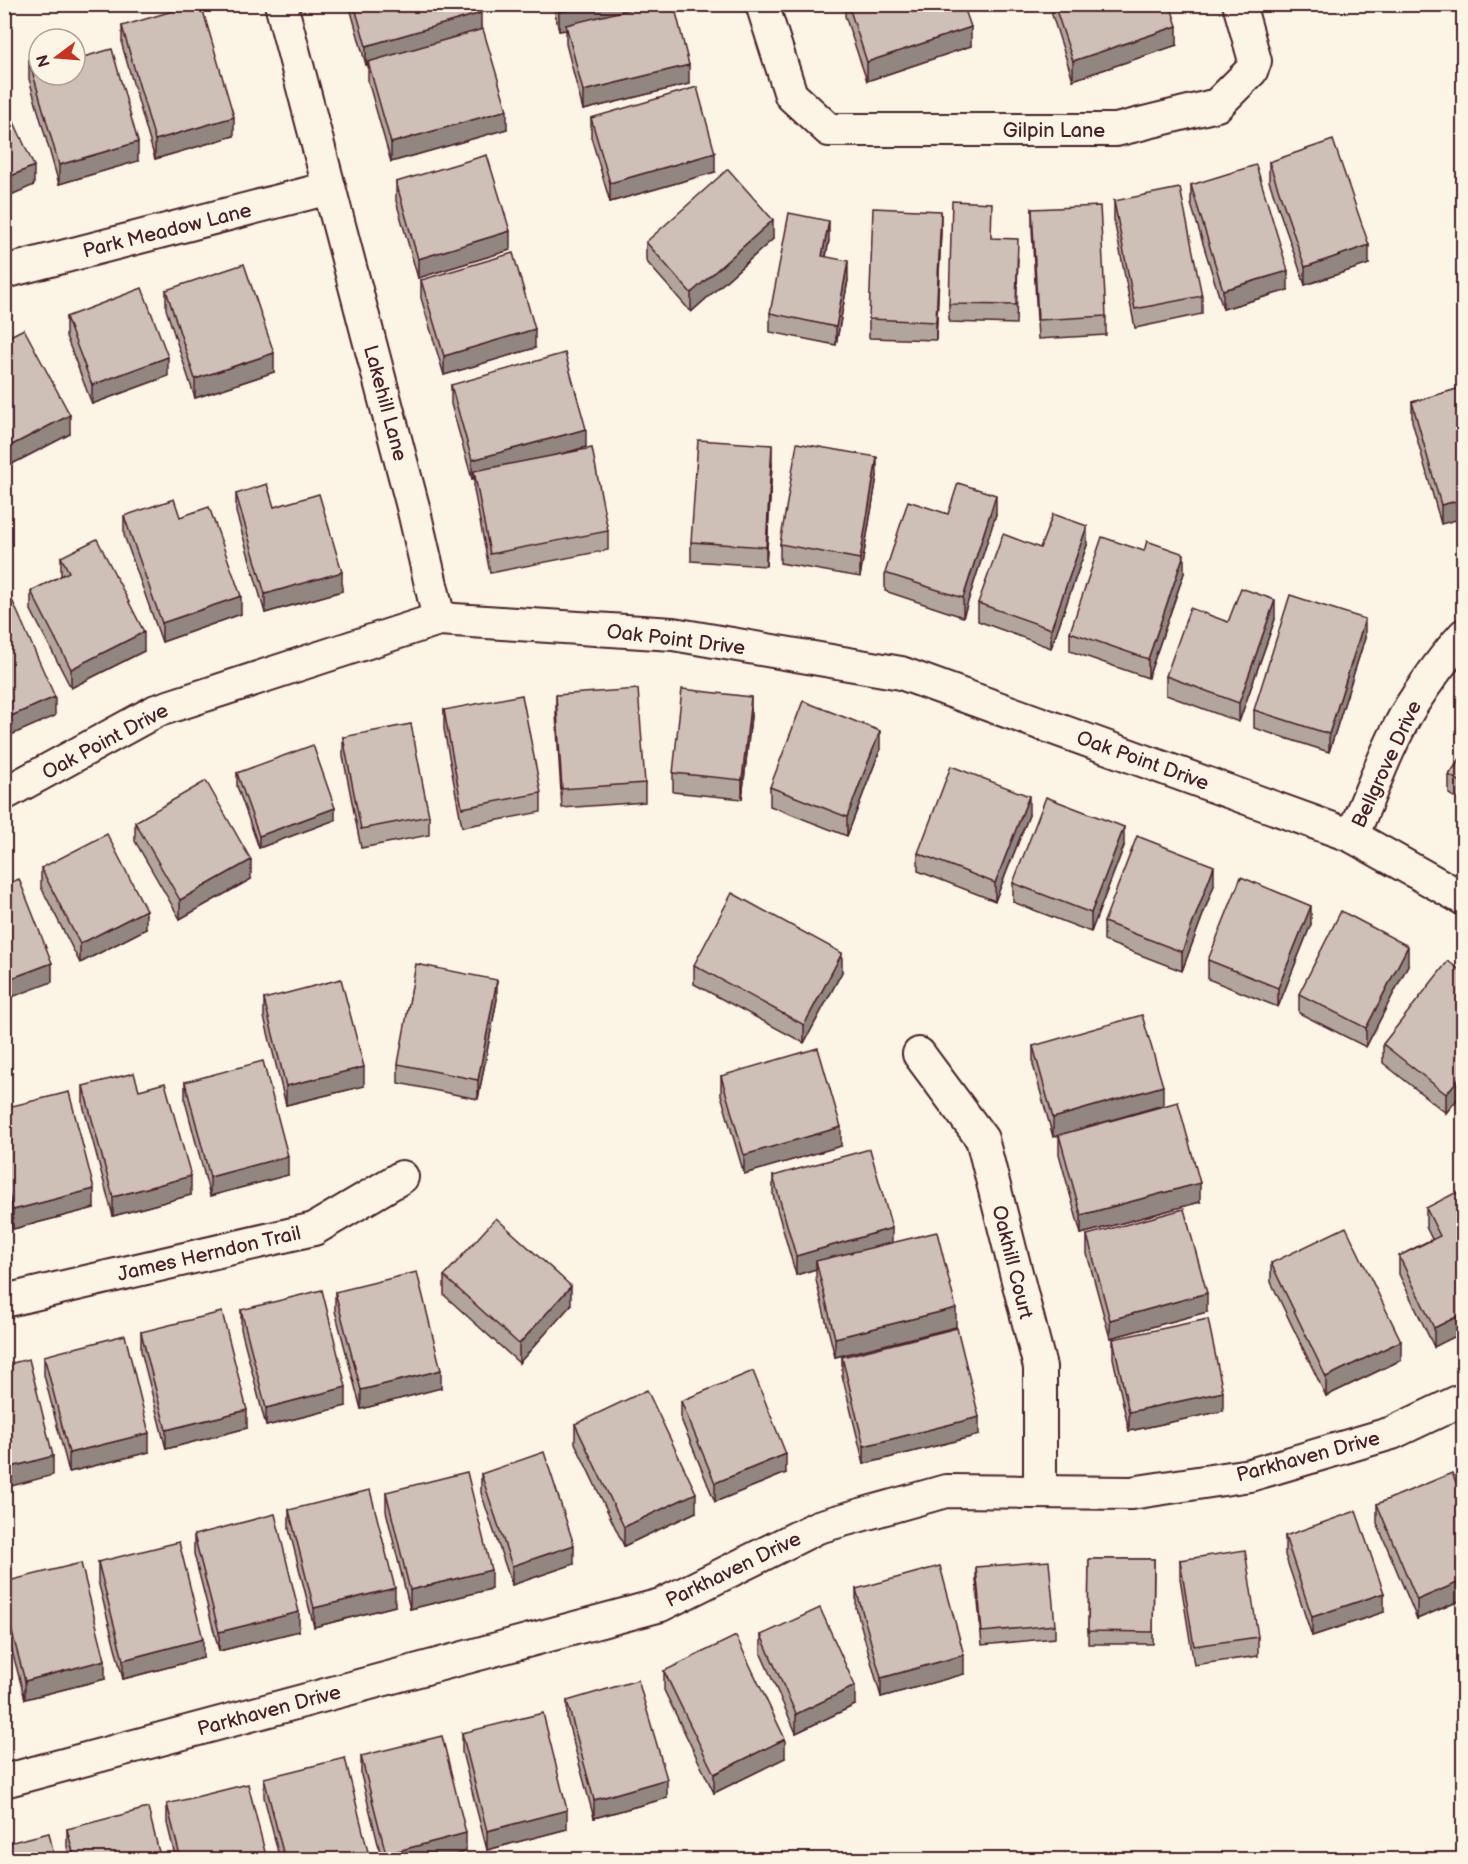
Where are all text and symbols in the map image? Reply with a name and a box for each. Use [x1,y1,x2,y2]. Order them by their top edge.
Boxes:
north arrow [27,27,87,87]
text: N [33,52,55,69]
street label: Gilpin Lane [1003,119,1105,143]
street label: Park Meadow Lane [80,198,254,264]
street label: Lakehill Lane [358,343,412,464]
street label: Oak Point Drive [605,620,747,660]
street label: Bellgrove Drive [1347,697,1427,832]
street label: Oak Point Drive [38,699,173,785]
street label: Oak Point Drive [1073,726,1212,796]
street label: Oakhill Court [986,1203,1038,1322]
street label: James Herndon Trail [115,1221,303,1287]
street label: Parkhaven Drive [1234,1426,1383,1488]
street label: Parkhaven Drive [662,1527,805,1613]
street label: Parkhaven Drive [195,1680,344,1742]

